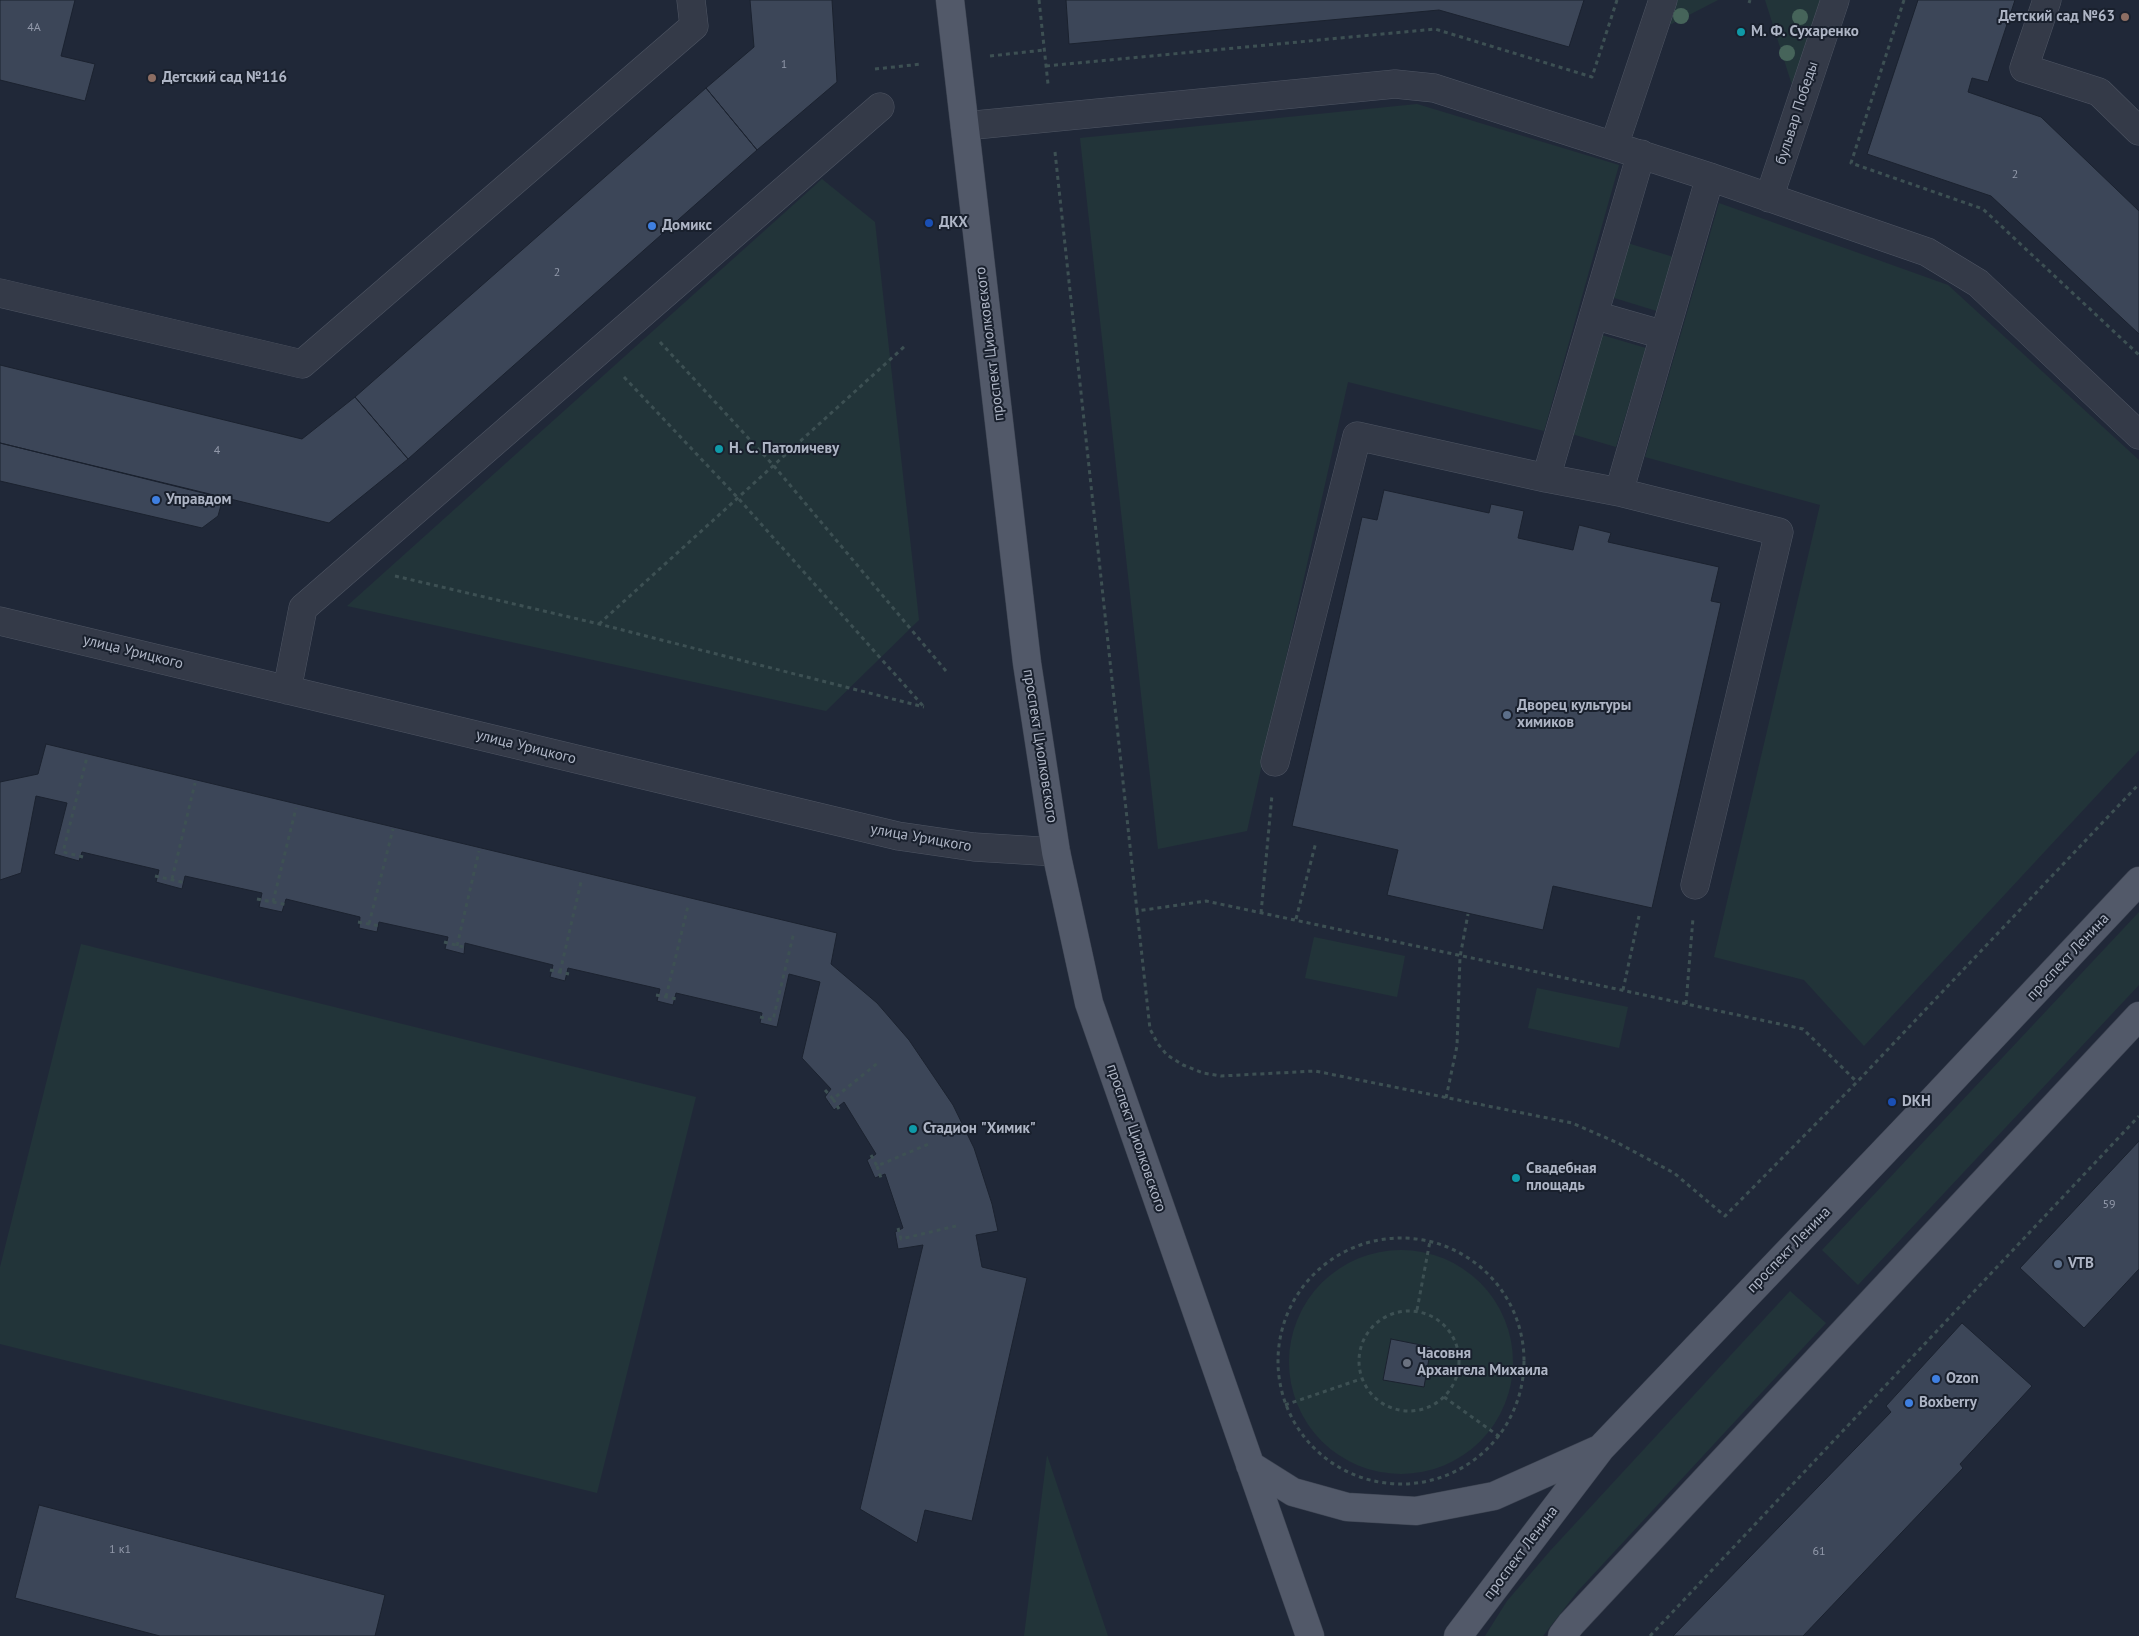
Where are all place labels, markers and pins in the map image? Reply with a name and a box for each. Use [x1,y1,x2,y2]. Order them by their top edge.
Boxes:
place label: Детский сад №63 [1998,8,2115,26]
marker: Детский сад №63 [2119,11,2131,23]
place label: М. Ф. Сухаренко [1751,23,1859,41]
marker: М. Ф. Сухаренко [1735,26,1747,38]
place label: Детский сад №116 [162,69,287,87]
marker: Детский сад №116 [146,72,158,84]
place label: ДКХ [939,214,968,232]
place label: Домикс [662,217,712,235]
marker: ДКХ [923,217,935,229]
marker: Домикс [646,220,658,232]
place label: Н. С. Патоличеву [729,440,839,458]
marker: Н. С. Патоличеву [713,443,725,455]
place label: Управдом [166,491,232,509]
marker: Управдом [150,494,162,506]
place label: Дворец культуры химиков [1517,697,1631,732]
marker: Дворец культуры химиков [1501,709,1513,721]
place label: DKH [1902,1093,1931,1111]
marker: DKH [1886,1096,1898,1108]
place label: Стадион "Химик" [923,1120,1036,1138]
marker: Стадион "Химик" [907,1123,919,1135]
place label: Свадебная площадь [1526,1160,1597,1195]
marker: Свадебная площадь [1510,1172,1522,1184]
place label: VTB [2068,1255,2094,1273]
marker: VTB [2052,1258,2064,1270]
place label: Часовня Архангела Михаила [1417,1345,1548,1380]
marker: Часовня Архангела Михаила [1401,1357,1413,1369]
place label: Ozon [1946,1370,1979,1388]
marker: Ozon [1930,1373,1942,1385]
place label: Boxberry [1919,1394,1977,1412]
marker: Boxberry [1903,1397,1915,1409]

